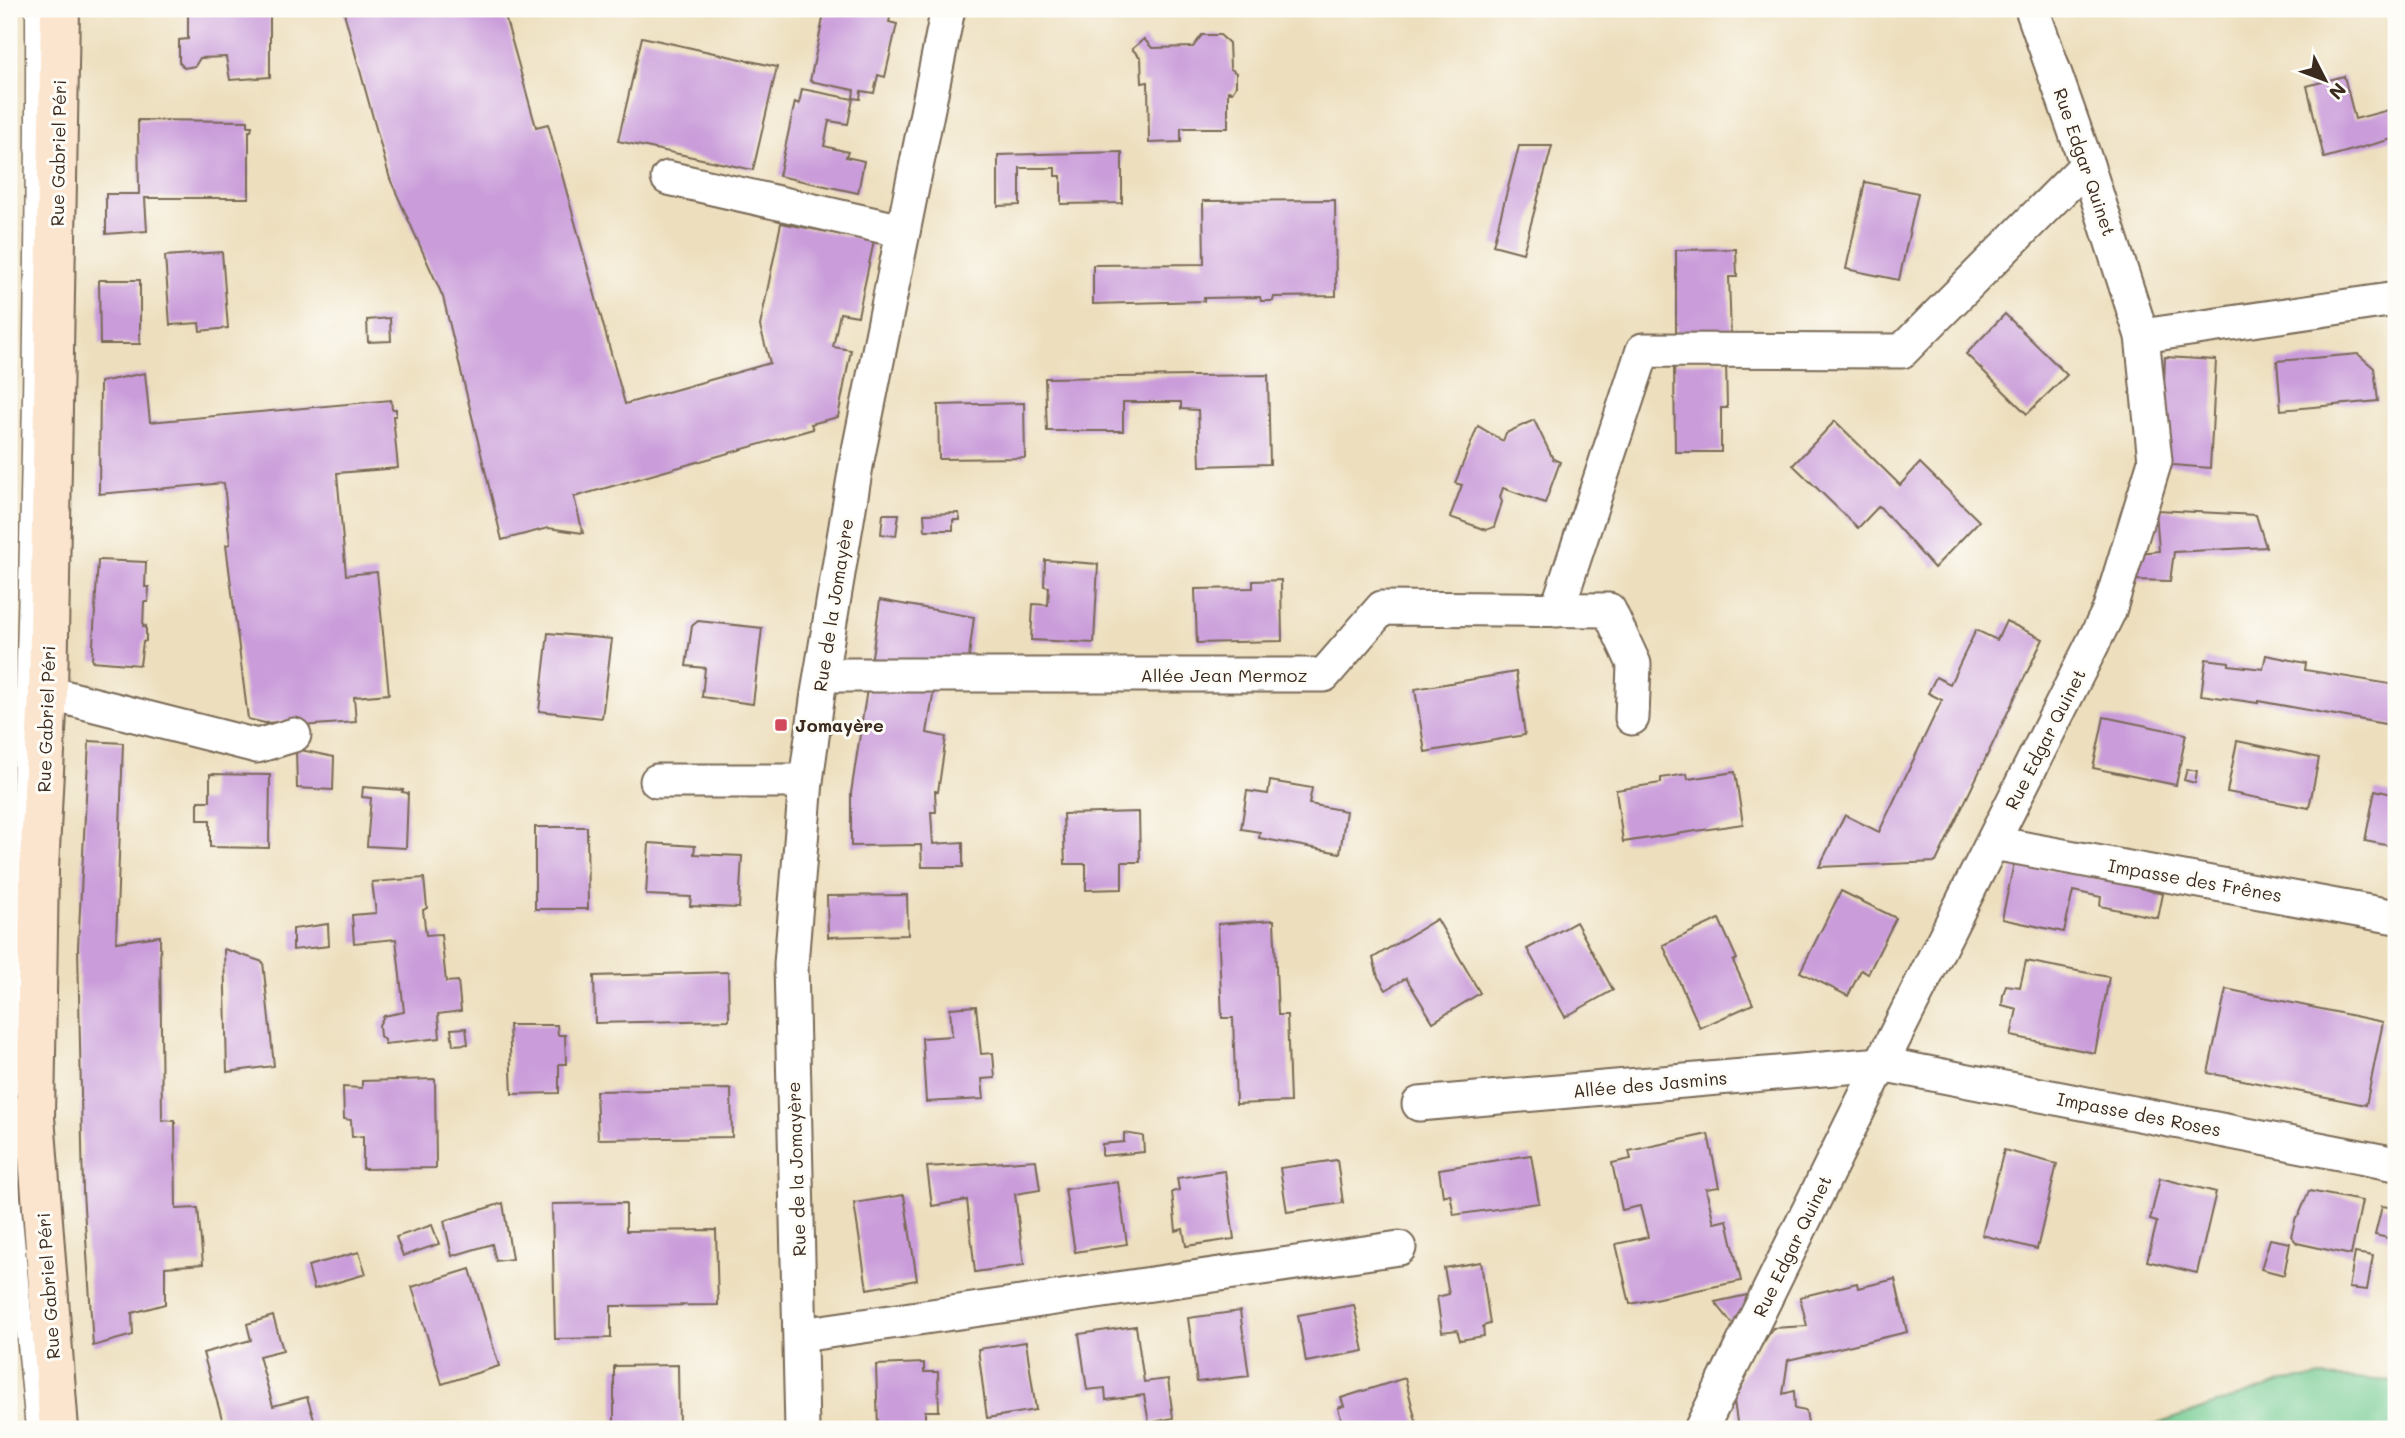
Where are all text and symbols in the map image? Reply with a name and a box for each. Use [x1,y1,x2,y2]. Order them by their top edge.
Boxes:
north arrow [2290,46,2360,116]
text: N [2324,78,2352,105]
street label: Rue Gabriel Péri [45,79,71,227]
street label: Rue Edgar Quinet [2048,85,2122,239]
street label: Rue de la Jomayère [807,517,859,693]
street label: Rue Gabriel Péri [31,645,61,793]
street label: Allée Jean Mermoz [1140,663,1308,687]
street label: Rue Edgar Quinet [1999,665,2091,813]
place label: Jomayère [795,713,884,737]
marker: Jomayère [773,717,789,733]
street label: Impasse des Frênes [2106,853,2284,907]
street label: Allée des Jasmins [1572,1065,1728,1103]
street label: Rue de la Jomayère [781,1081,811,1257]
street label: Impasse des Roses [2055,1086,2223,1142]
street label: Rue Edgar Quinet [1747,1171,1837,1321]
street label: Rue Gabriel Péri [31,1212,65,1360]

